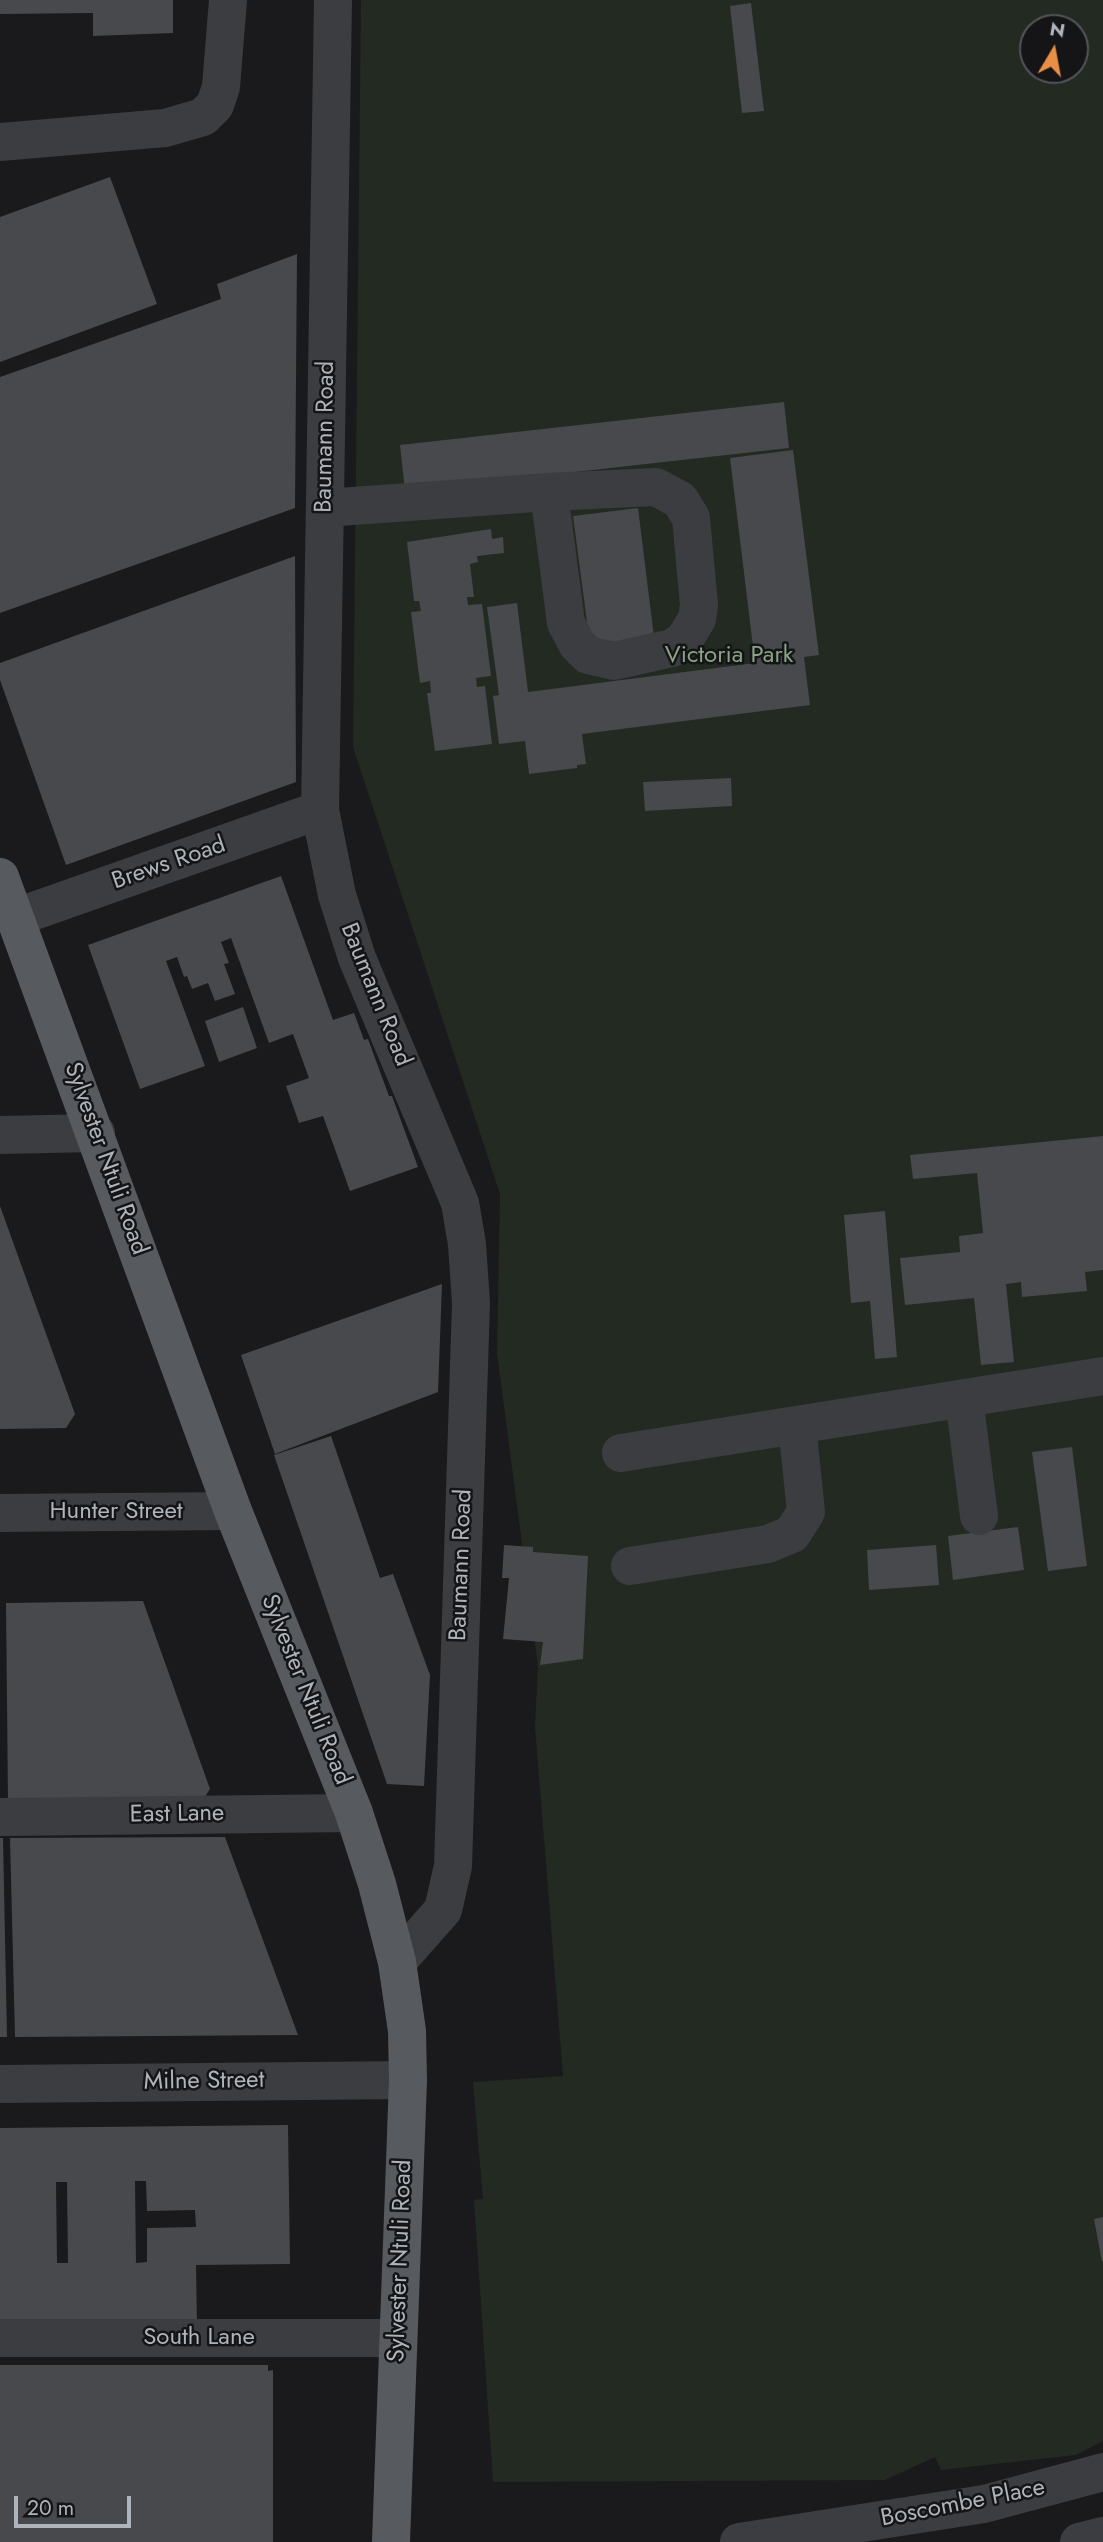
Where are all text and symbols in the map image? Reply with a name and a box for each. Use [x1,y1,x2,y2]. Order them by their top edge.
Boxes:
north arrow [1019,14,1089,84]
text: N [1048,15,1067,44]
street label: Baumann Road [310,361,342,513]
park label: Victoria Park [665,642,793,670]
street label: Brews Road [108,831,230,897]
street label: Baumann Road [333,919,417,1071]
street label: Sylvester Ntuli Road [57,1059,153,1259]
street label: Baumann Road [445,1489,479,1641]
street label: Hunter Street [49,1498,183,1526]
street label: Sylvester Ntuli Road [254,1591,356,1789]
street label: East Lane [129,1800,225,1830]
street label: Milne Street [143,2067,265,2097]
street label: Sylvester Ntuli Road [383,2159,419,2363]
street label: South Lane [143,2324,255,2352]
street label: Boscombe Place [878,2474,1048,2534]
scale bar [18,2482,135,2526]
text: 20 m [27,2493,74,2523]

